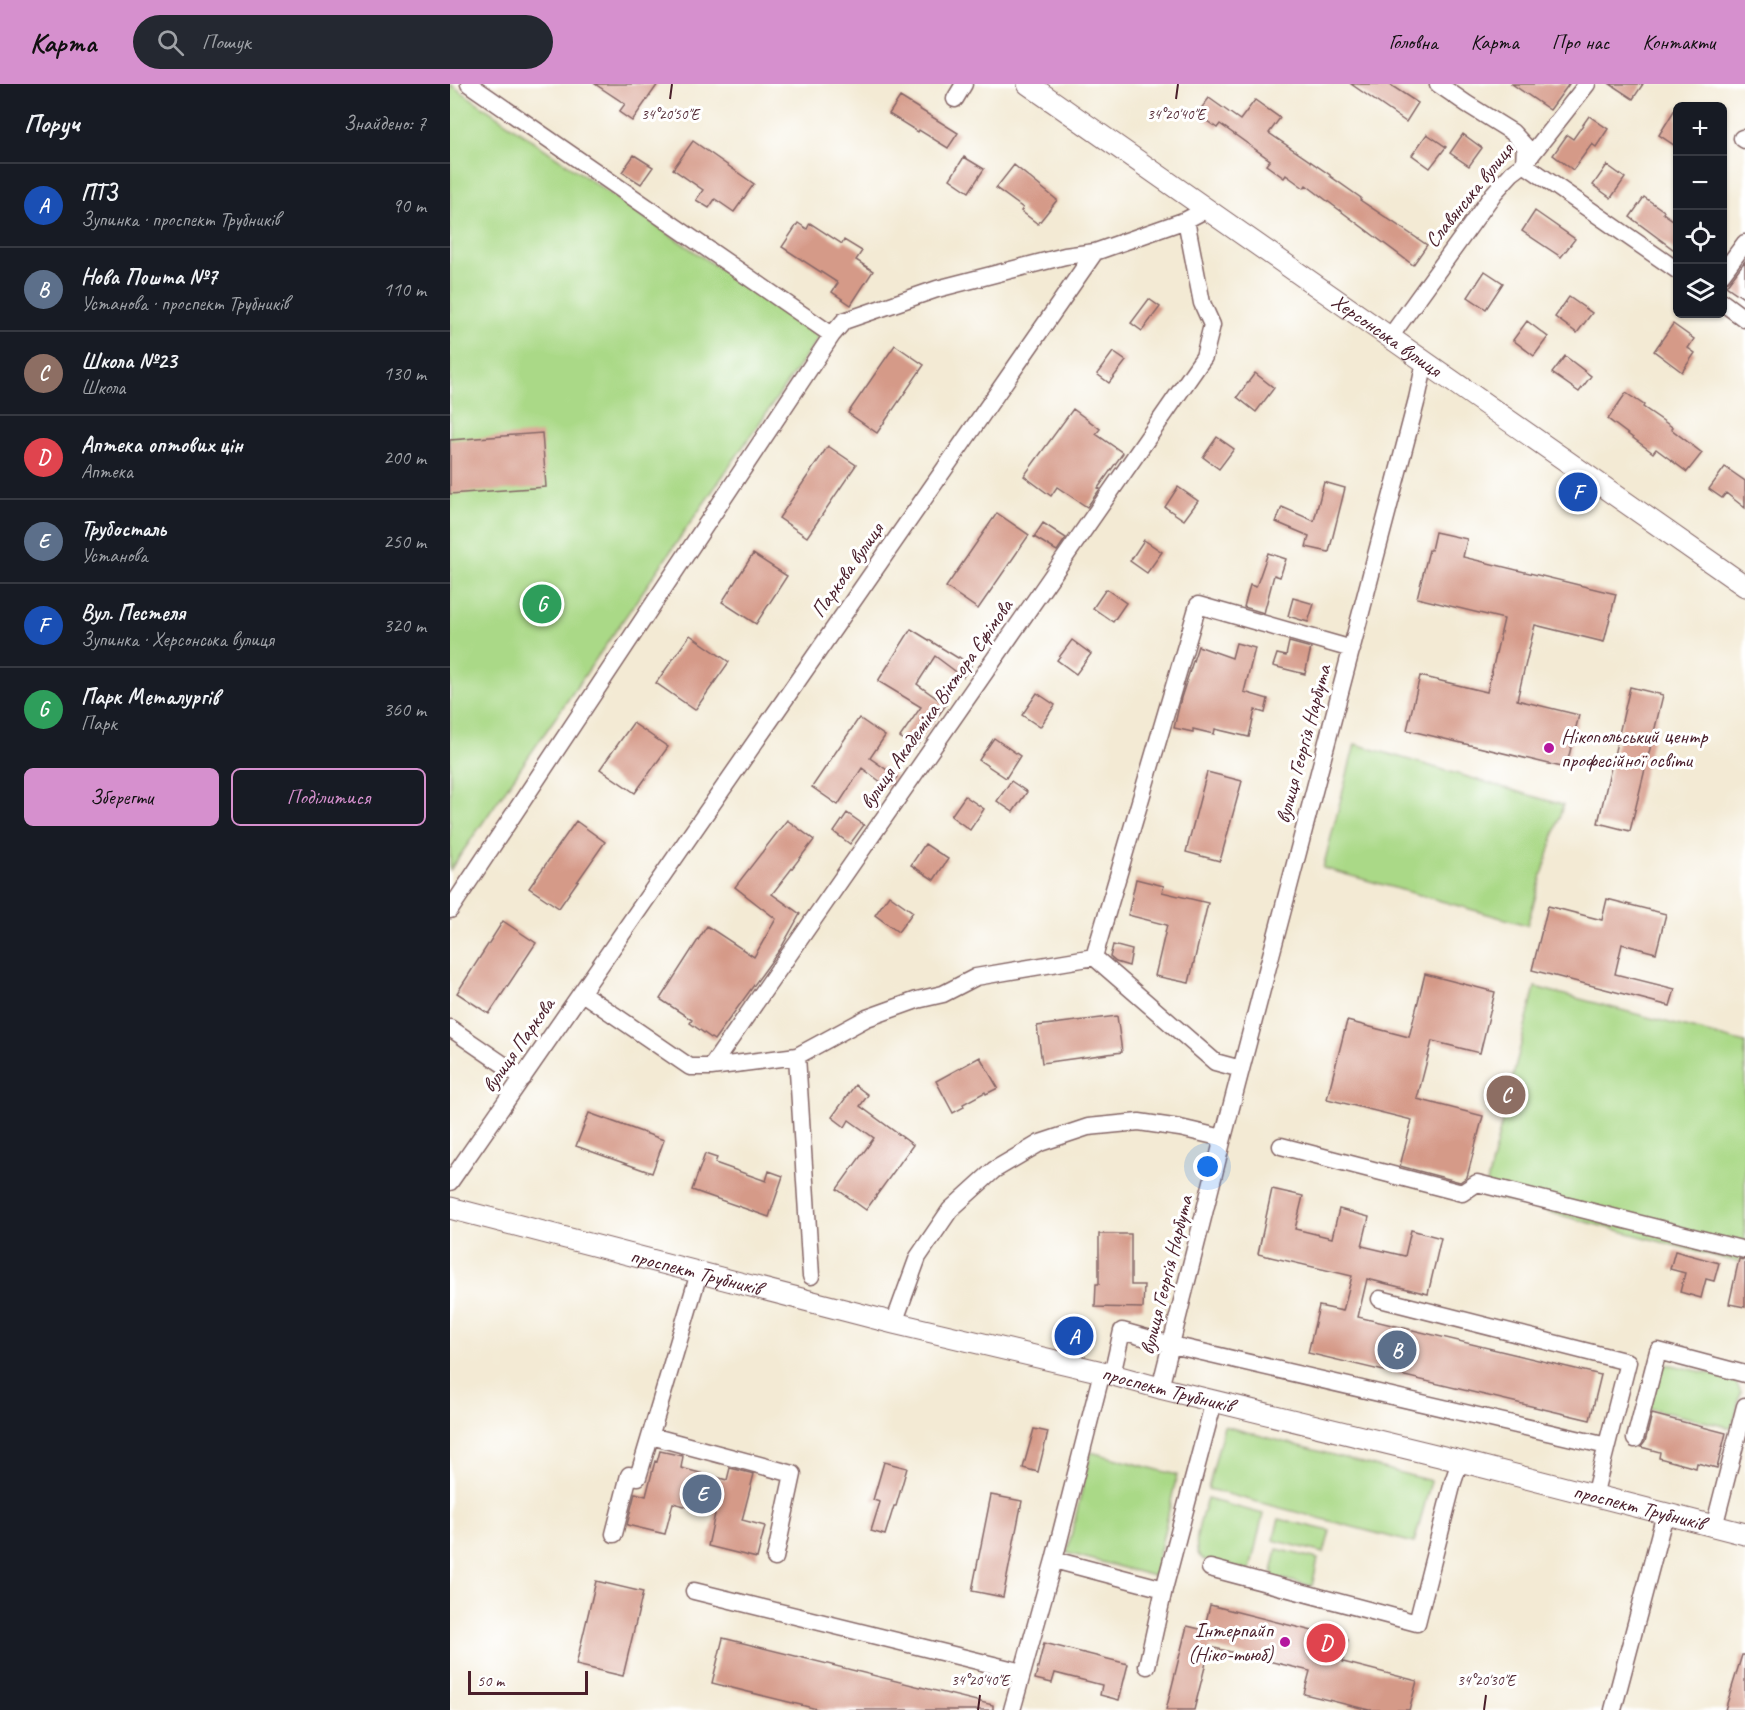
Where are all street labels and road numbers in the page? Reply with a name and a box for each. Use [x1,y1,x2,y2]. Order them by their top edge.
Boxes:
street label: Славянська вулиця [1419,136,1520,253]
street label: Херсонська вулиця [1327,288,1448,384]
street label: Паркова вулиця [805,516,890,622]
street label: вулиця Академіка Віктора Єфімова [854,593,1019,814]
street label: вулиця Георгія Нарбута [1269,660,1337,826]
street label: вулиця Паркова [476,991,561,1097]
street label: вулиця Георгія Нарбута [1134,1191,1199,1357]
street label: проспект Трубників [628,1242,769,1302]
street label: проспект Трубників [1099,1360,1240,1419]
street label: проспект Трубників [1571,1478,1712,1537]

